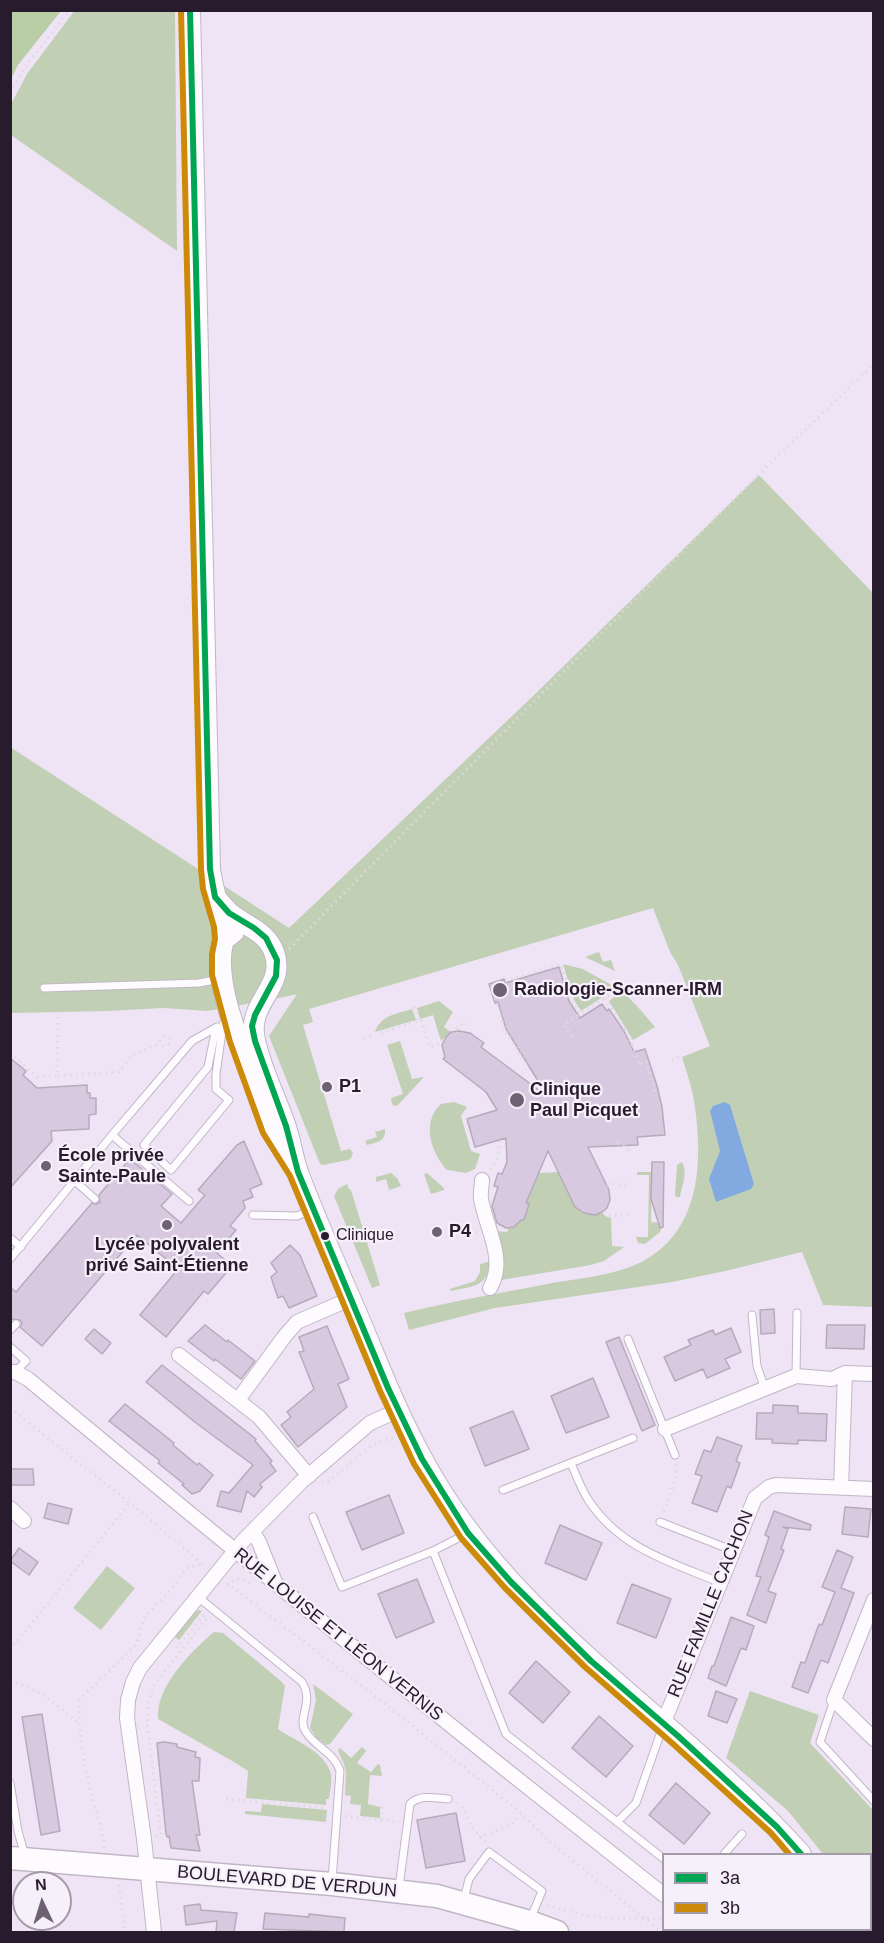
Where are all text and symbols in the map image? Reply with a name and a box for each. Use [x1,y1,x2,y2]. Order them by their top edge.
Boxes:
place label: Radiologie-Scanner-IRM [514,979,722,1001]
marker: Radiologie-Scanner-IRM [491,981,509,999]
place label: P1 [339,1076,361,1098]
place label: Clinique Paul Picquet [530,1079,638,1122]
marker: P1 [320,1080,334,1094]
marker: Clinique Paul Picquet [508,1091,526,1109]
place label: École privée Sainte-Paule [58,1145,166,1188]
marker: École privée Sainte-Paule [39,1159,53,1173]
marker: Lycée polyvalent privé Saint-Étienne [160,1218,174,1232]
place label: P4 [449,1221,471,1243]
marker: P4 [430,1225,444,1239]
place label: Clinique [336,1226,394,1246]
marker: Clinique [319,1230,331,1242]
place label: Lycée polyvalent privé Saint-Étienne [85,1234,249,1276]
street label: RUE FAMILLE CACHON [664,1507,758,1701]
street label: RUE LOUISE ET LÉON VERNIS [229,1544,447,1726]
legend [662,1853,872,1931]
street label: BOULEVARD DE VERDUN [176,1862,398,1902]
text: 3a [720,1868,740,1888]
north arrow [12,1871,72,1931]
text: N [34,1876,47,1893]
text: 3b [720,1898,740,1918]

